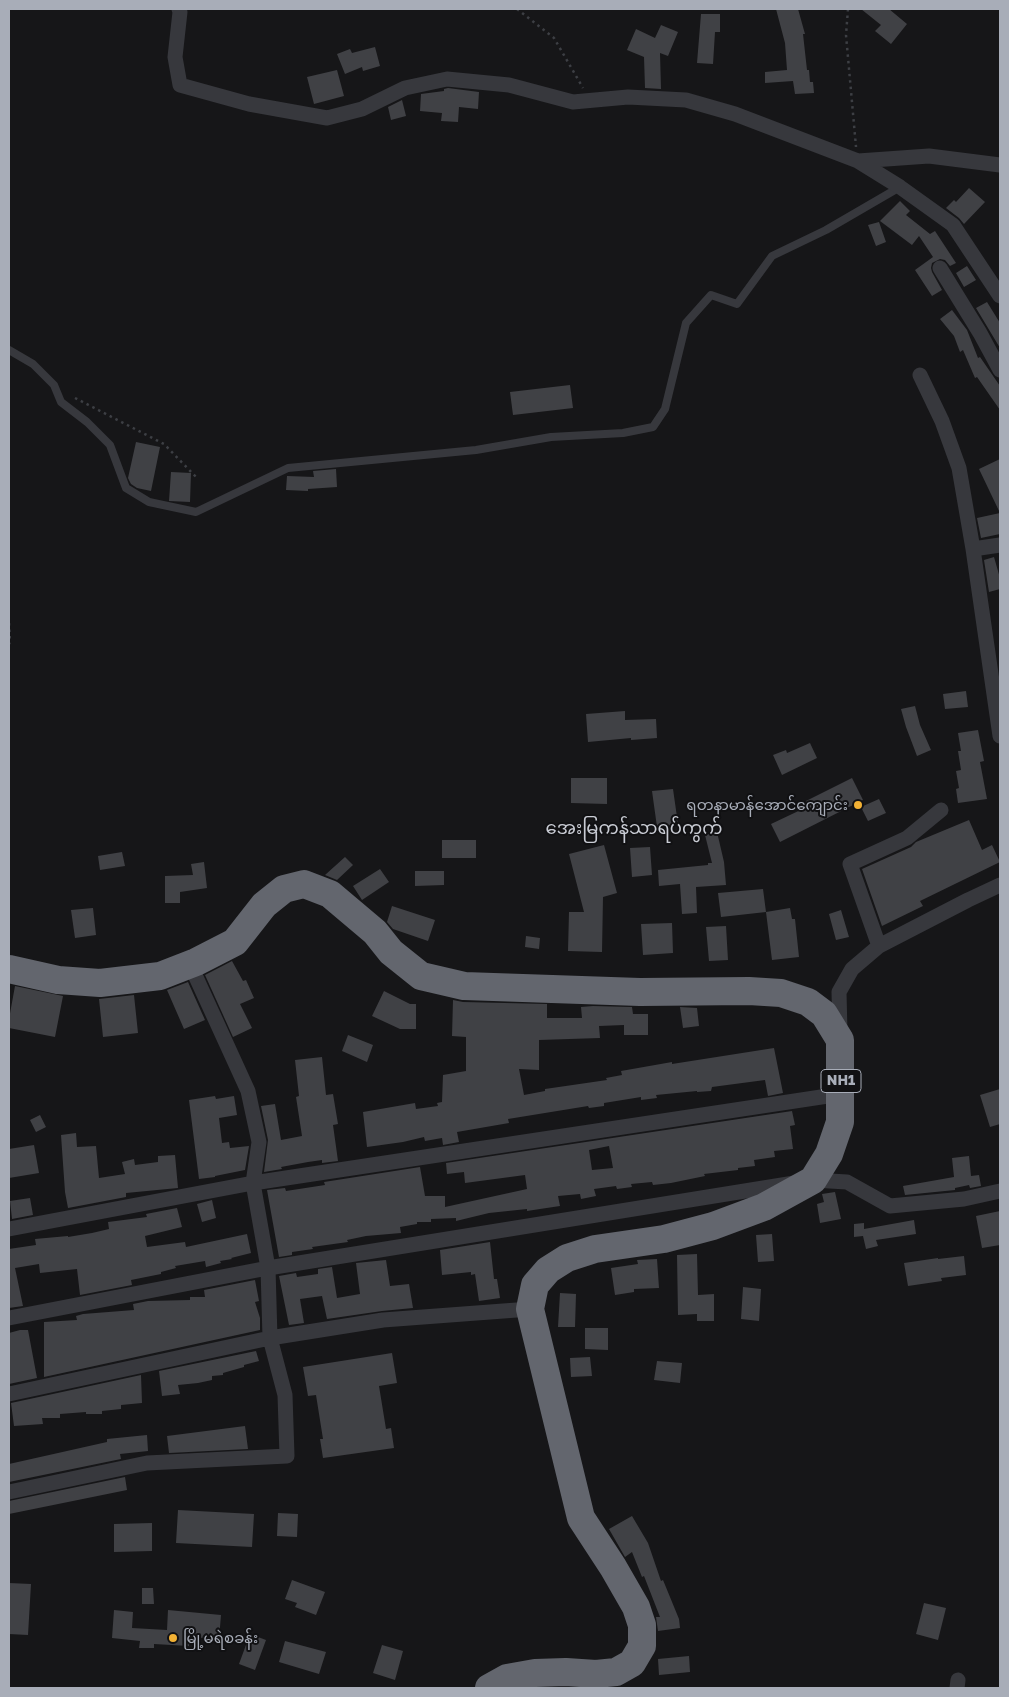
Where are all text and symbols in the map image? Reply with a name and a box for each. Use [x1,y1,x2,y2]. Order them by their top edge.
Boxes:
place label: ရတနာမာန်အောင်ကျောင်း [686,796,848,814]
marker: ရတနာမာန်အောင်ကျောင်း [852,799,864,811]
district label: အေးမြကန်သာရပ်ကွက် [546,817,722,839]
road number: NH1 [821,1070,861,1092]
place label: မြို့မရဲစခန်း [183,1629,258,1647]
marker: မြို့မရဲစခန်း [167,1632,179,1644]

